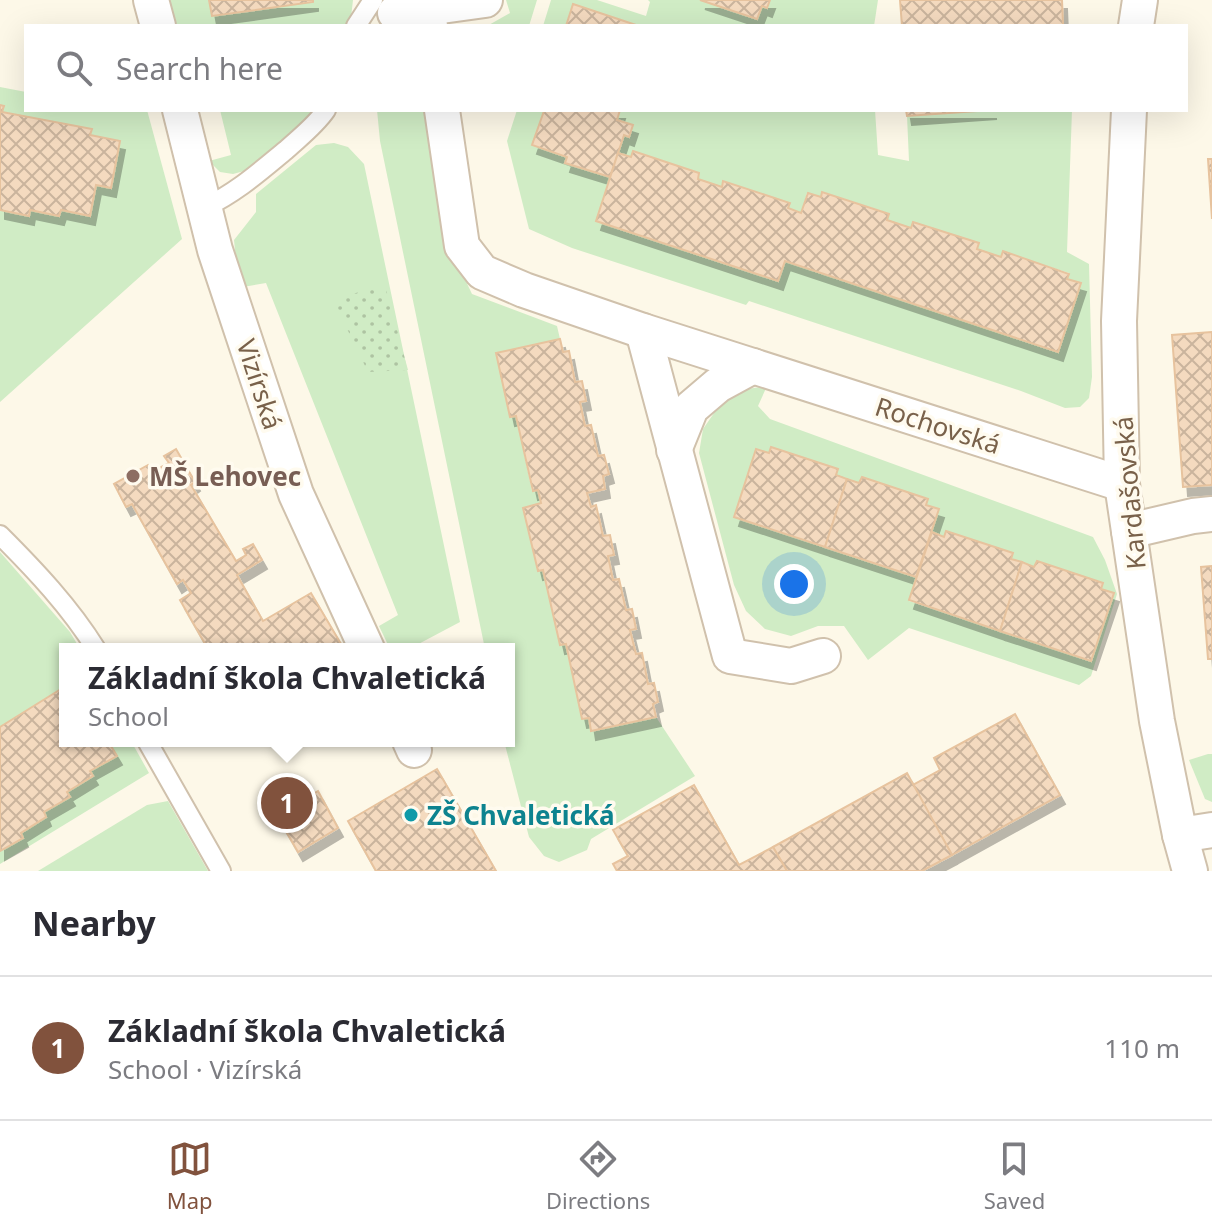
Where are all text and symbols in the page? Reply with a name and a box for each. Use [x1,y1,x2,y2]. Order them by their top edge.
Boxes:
search box [24,24,1188,112]
icon: search [52,46,96,90]
text: Search here [116,48,283,89]
street label: Vizírská [229,334,291,434]
street label: Rochovská [871,388,1005,462]
street label: Kardašovská [1104,415,1154,571]
place label: MŠ Lehovec [149,458,301,494]
marker: MŠ Lehovec [124,467,142,485]
your location [774,564,814,604]
popup [59,643,515,747]
text: Základní škola Chvaletická [88,657,486,698]
text: School [88,698,169,734]
pin: 1 [261,773,313,833]
place label: ZŠ Chvaletická [427,797,615,833]
marker: ZŠ Chvaletická [402,806,420,824]
text: Nearby [32,900,156,946]
text: Základní škola Chvaletická [108,1010,506,1051]
text: 1 [51,1030,65,1066]
text: 110 m [1104,1030,1180,1066]
text: School · Vizírská [108,1051,302,1087]
tab: Map [167,1137,213,1215]
tab: Directions [546,1137,650,1215]
tab: Saved [984,1137,1045,1215]

